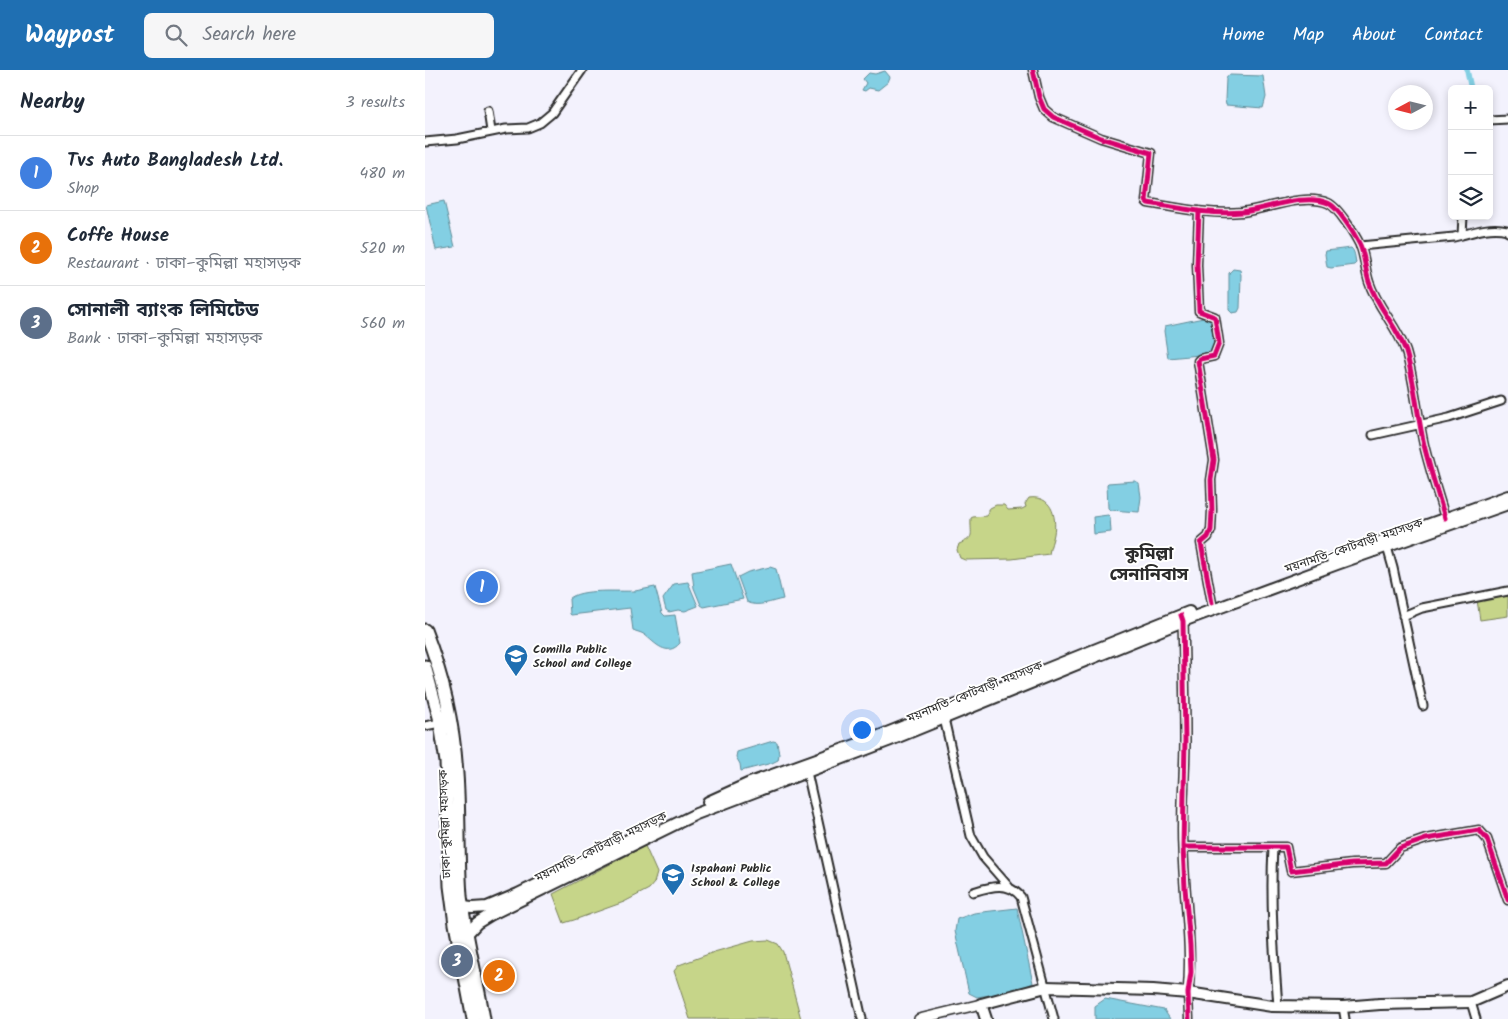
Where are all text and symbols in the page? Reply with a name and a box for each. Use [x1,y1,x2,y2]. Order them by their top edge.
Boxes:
search box [144,13,494,58]
text: Waypost [25,16,114,55]
text: Search here [202,20,296,50]
icon: search [162,21,190,49]
text: Home [1222,21,1265,50]
text: Map [1293,21,1324,50]
text: About [1352,21,1396,50]
text: Contact [1424,21,1483,50]
north arrow [1388,85,1433,130]
map controls [1448,85,1493,220]
button: + [1448,85,1493,130]
text: Nearby [20,86,85,119]
text: 3 results [346,90,405,115]
button: − [1448,130,1493,175]
text: Tvs Auto Bangladesh Ltd. [67,146,283,176]
text: 1 [34,161,38,186]
text: 480 m [359,161,405,186]
button: layers [1448,175,1493,220]
text: Shop [67,176,99,201]
text: Coffe House [67,221,169,251]
text: 2 [31,236,41,261]
text: 520 m [360,236,405,261]
text: Restaurant · ঢাকা–কুমিল্লা মহাসড়ক [67,251,301,276]
text: সোনালী ব্যাংক লিমিটেড [67,296,259,326]
text: 3 [32,311,40,336]
text: 560 m [360,311,405,336]
text: Bank · ঢাকা–কুমিল্লা মহাসড়ক [67,326,262,351]
street label: ময়নামতি–কোটবাড়ী মহাসড়ক [1281,513,1426,579]
district label: কুমিল্লা সেনানিবাস [1110,540,1189,590]
pin: 1 [466,568,498,606]
place label: Comilla Public School and College [533,640,632,673]
school or university icon: Comilla Public School and College [503,643,529,677]
street label: ময়নামতি–কোটবাড়ী মহাসড়ক [903,656,1046,728]
your location [849,717,875,743]
street label: ঢাকা–কুমিল্লা মহাসড়ক [434,769,456,880]
street label: ময়নামতি–কোটবাড়ী মহাসড়ক [531,807,671,888]
place label: Ispahani Public School & College [691,859,780,892]
school or university icon: Ispahani Public School & College [660,862,686,896]
pin: 3 [441,942,473,980]
pin: 2 [483,957,515,995]

